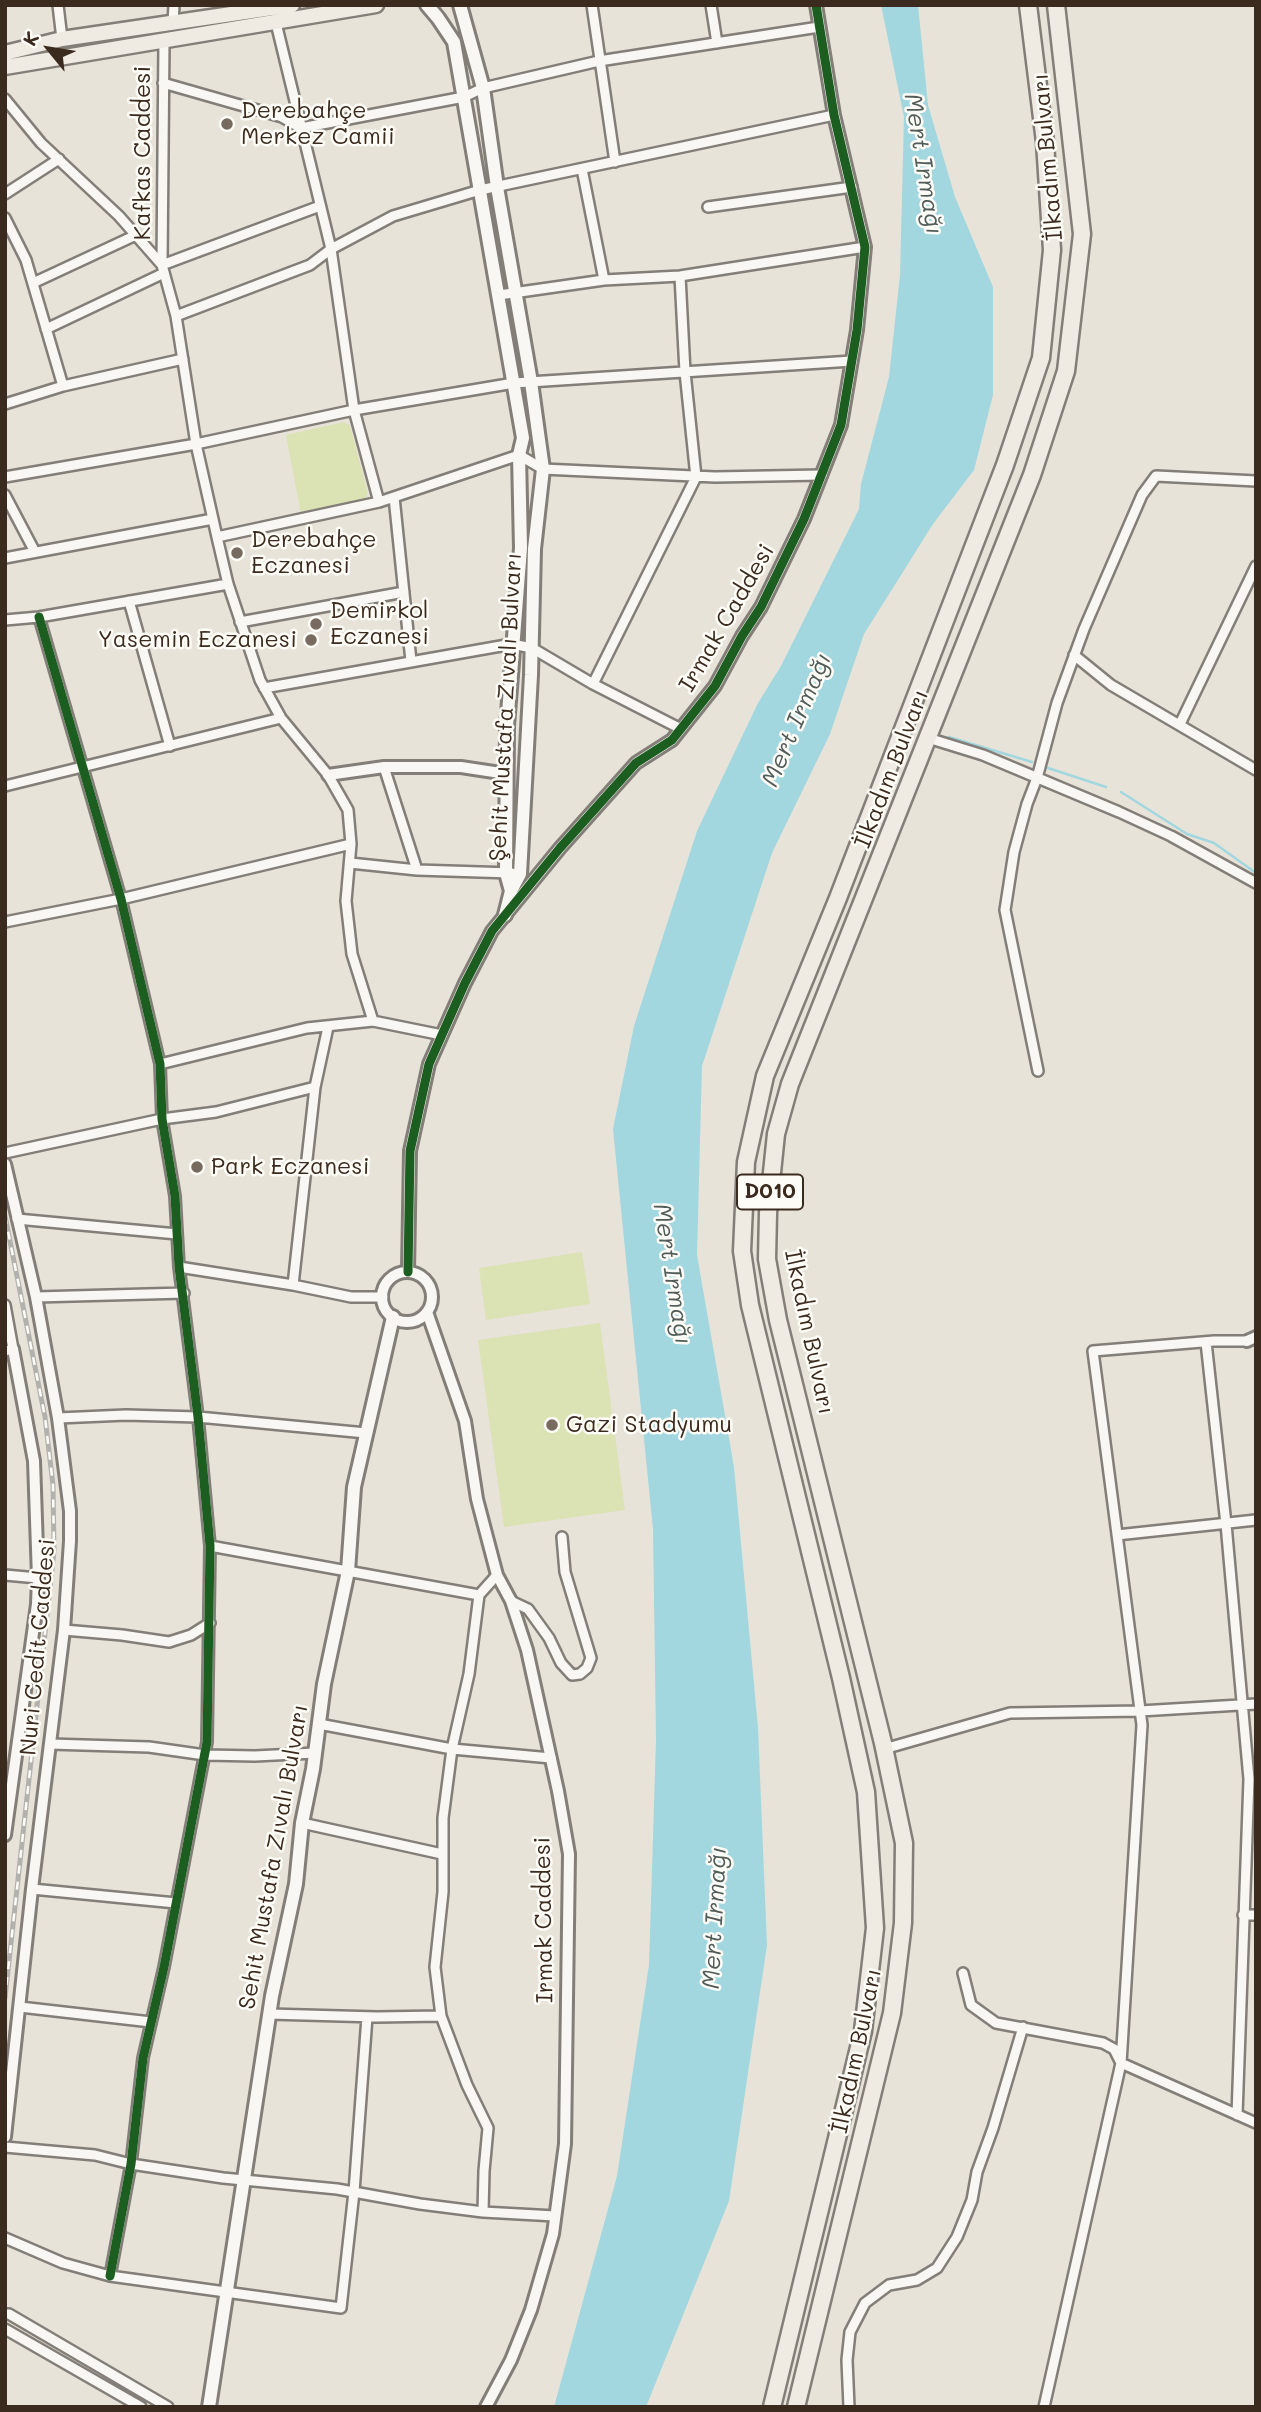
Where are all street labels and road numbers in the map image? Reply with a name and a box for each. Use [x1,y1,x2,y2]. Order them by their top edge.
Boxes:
street label: Kafkas Caddesi [129,66,157,240]
street label: İlkadım Bulvarı [1027,72,1069,242]
street label: Irmak Caddesi [673,539,781,697]
street label: Şehit Mustafa Zıvalı Bulvarı [484,552,528,862]
street label: İlkadım Bulvarı [849,686,935,852]
road number: D010 [737,1174,803,1210]
street label: İlkadım Bulvarı [778,1247,840,1417]
street label: Nuri Cedit Caddesi [15,1537,61,1757]
street label: Sehit Mustafa Zıvalı Bulvarı [234,1702,314,2012]
street label: Irmak Caddesi [529,1837,559,2003]
street label: İlkadım Bulvarı [826,1966,888,2136]

